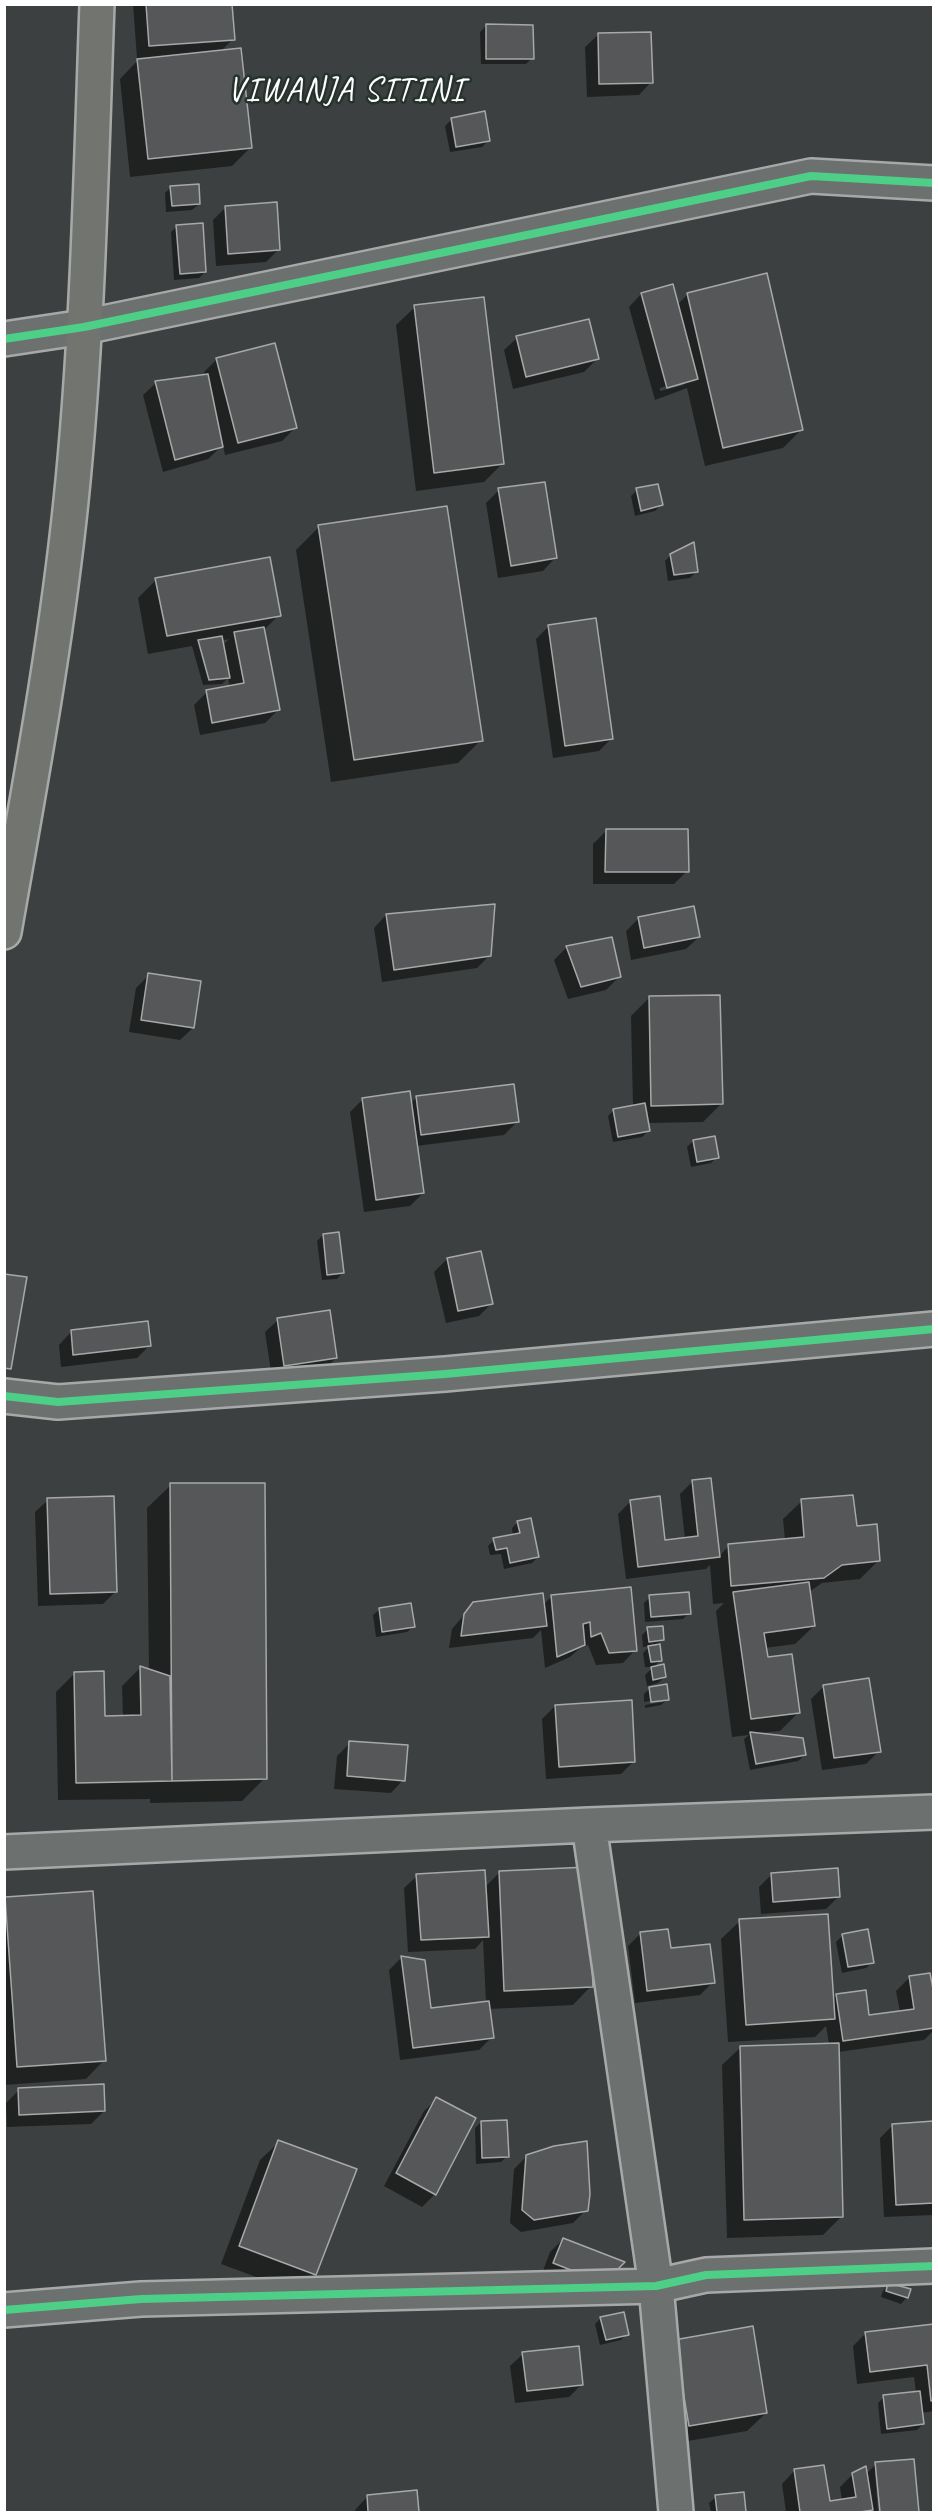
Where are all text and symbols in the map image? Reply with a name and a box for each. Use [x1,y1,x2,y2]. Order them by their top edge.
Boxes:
district label: VIWANJA SITINI [230,71,462,111]

